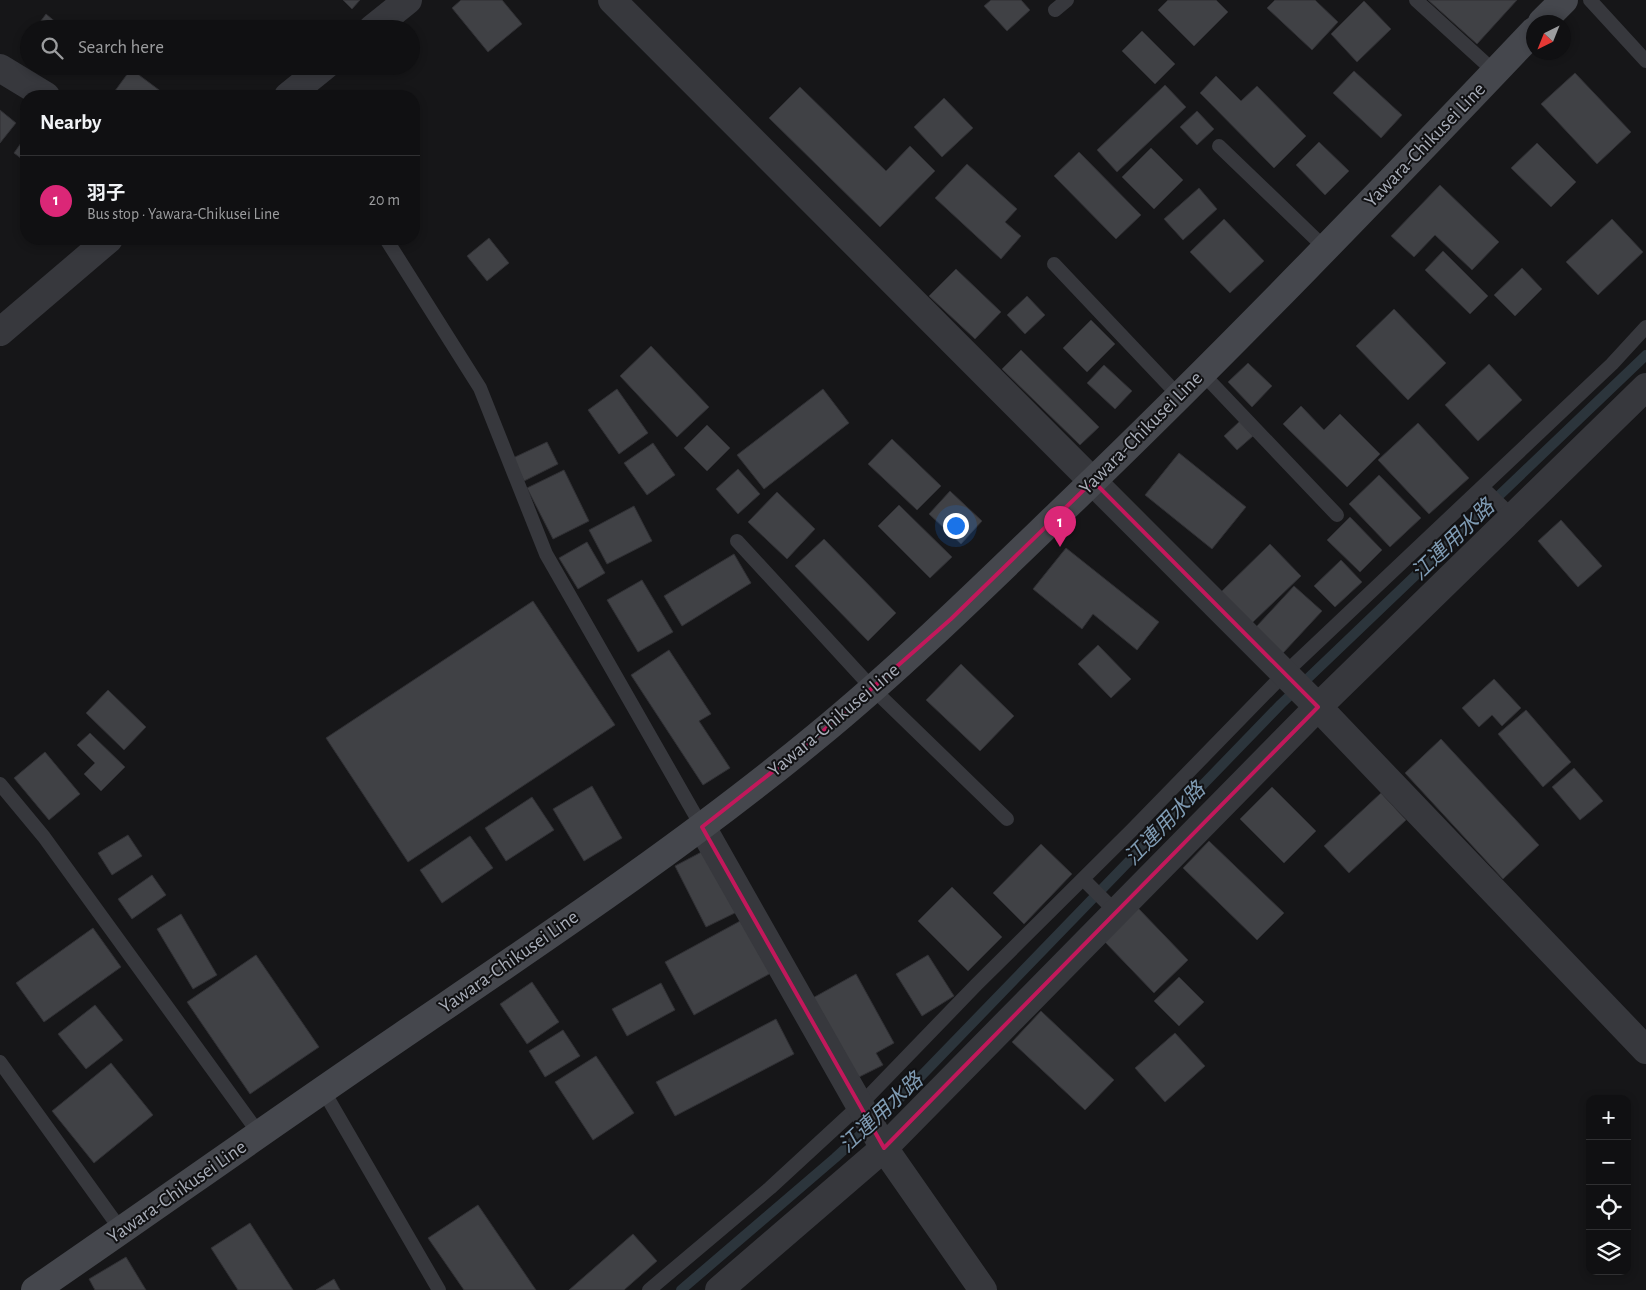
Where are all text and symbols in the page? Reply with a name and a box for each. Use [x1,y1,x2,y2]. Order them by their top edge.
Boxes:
north arrow [1526,15,1571,60]
search box [20,20,420,75]
icon: search [38,34,66,62]
text: Search here [78,38,164,57]
street label: Yawara-Chikusei Line [1361,79,1489,211]
text: Nearby [40,112,101,133]
text: 羽子 [87,184,125,203]
text: 1 [53,192,59,208]
text: 20 m [369,192,400,208]
text: Bus stop · Yawara-Chikusei Line [87,206,280,222]
street label: Yawara-Chikusei Line [1076,368,1206,498]
water label: 江連用水路 [1407,494,1499,584]
pin: 1 [1044,506,1076,547]
your location [943,513,969,539]
street label: Yawara-Chikusei Line [765,659,903,781]
water label: 江連用水路 [1120,777,1210,869]
street label: Yawara-Chikusei Line [436,907,582,1017]
water label: 江連用水路 [835,1067,928,1156]
map controls [1586,1095,1631,1275]
button: + [1586,1095,1631,1140]
street label: Yawara-Chikusei Line [104,1137,250,1247]
button: − [1586,1140,1631,1185]
button: locate [1586,1185,1631,1230]
button: layers [1586,1230,1631,1275]

